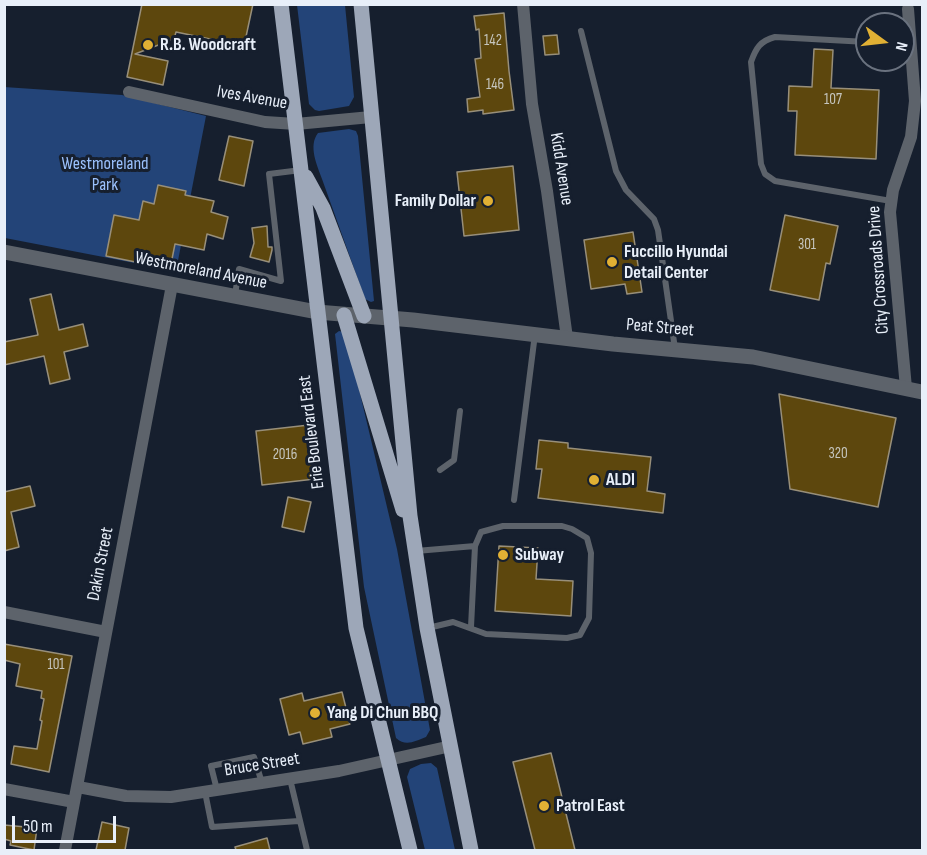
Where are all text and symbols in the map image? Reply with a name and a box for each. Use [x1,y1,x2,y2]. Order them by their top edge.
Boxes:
north arrow [855,12,915,72]
house number: 142 [484,32,502,50]
place label: R.B. Woodcraft [160,34,256,56]
marker: R.B. Woodcraft [141,38,155,52]
text: N [891,40,911,53]
house number: 146 [486,76,504,94]
street label: Ives Avenue [215,81,289,115]
house number: 107 [824,91,842,109]
street label: Kidd Avenue [545,131,577,207]
park label: Westmoreland Park [61,153,149,195]
place label: Family Dollar [395,190,476,212]
marker: Family Dollar [481,194,495,208]
street label: City Crossroads Drive [864,205,894,335]
house number: 301 [798,236,816,254]
place label: Fuccillo Hyundai Detail Center [624,241,728,284]
street label: Westmoreland Avenue [133,248,269,294]
marker: Fuccillo Hyundai Detail Center [605,255,619,269]
street label: Peat Street [625,314,695,342]
street label: Erie Boulevard East [294,374,330,490]
house number: 320 [828,445,848,463]
house number: 2016 [273,446,297,464]
place label: ALDI [606,469,635,491]
marker: ALDI [587,473,601,487]
street label: Dakin Street [83,525,119,603]
place label: Subway [515,544,564,566]
marker: Subway [496,548,510,562]
house number: 101 [47,656,65,674]
place label: Yang Di Chun BBQ [327,702,438,724]
marker: Yang Di Chun BBQ [308,706,322,720]
street label: Bruce Street [223,748,301,782]
place label: Patrol East [556,795,625,817]
marker: Patrol East [537,799,551,813]
scale bar [15,804,118,842]
text: 50 m [23,816,53,837]

